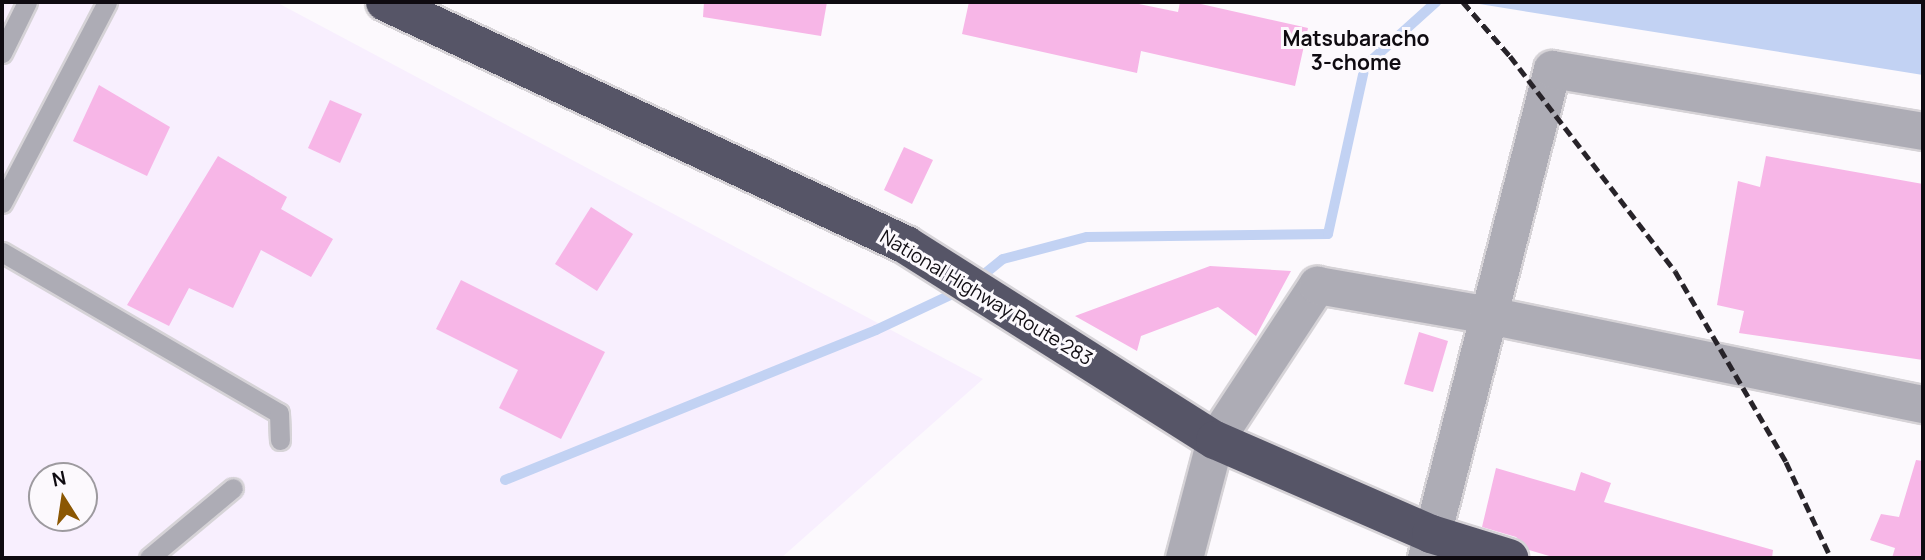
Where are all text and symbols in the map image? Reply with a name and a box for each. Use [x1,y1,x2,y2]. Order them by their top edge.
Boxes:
district label: Matsubaracho 3-chome [1282,25,1430,75]
street label: National Highway Route 283 [876,225,1096,371]
north arrow [28,462,98,532]
text: N [50,464,68,493]

